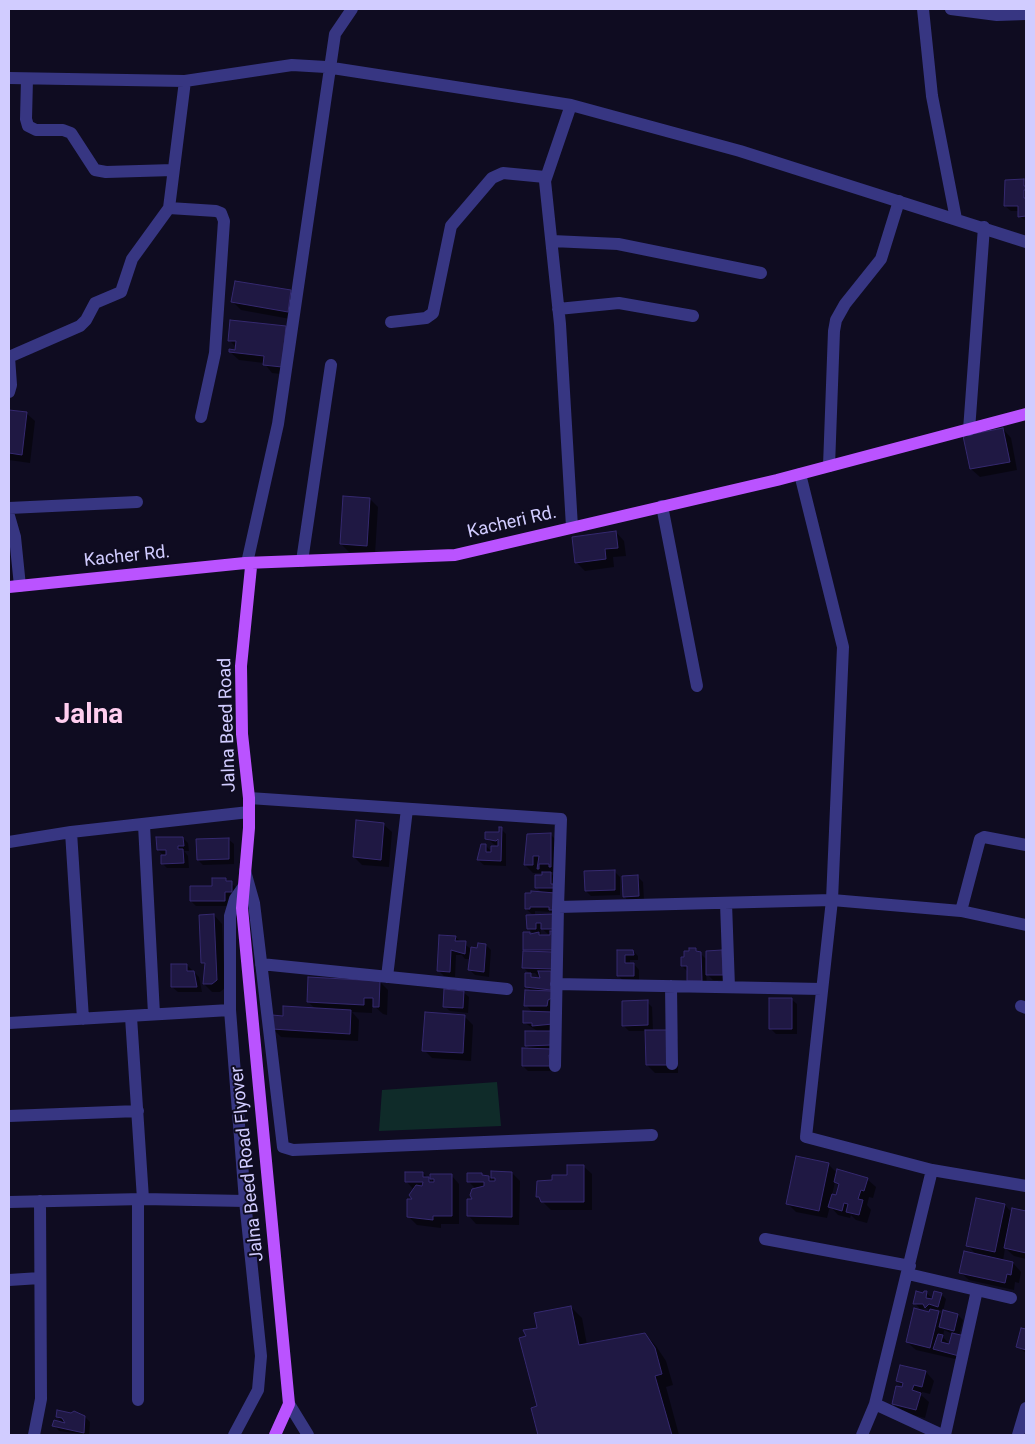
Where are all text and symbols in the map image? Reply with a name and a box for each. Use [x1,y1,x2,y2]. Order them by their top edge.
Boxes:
street label: Kacheri Rd. [465,502,559,544]
street label: Kacher Rd. [83,542,171,572]
street label: Jalna Beed Road [215,657,241,793]
district label: Jalna [55,699,123,733]
street label: Jalna Beed Road Flyover [227,1065,269,1263]

